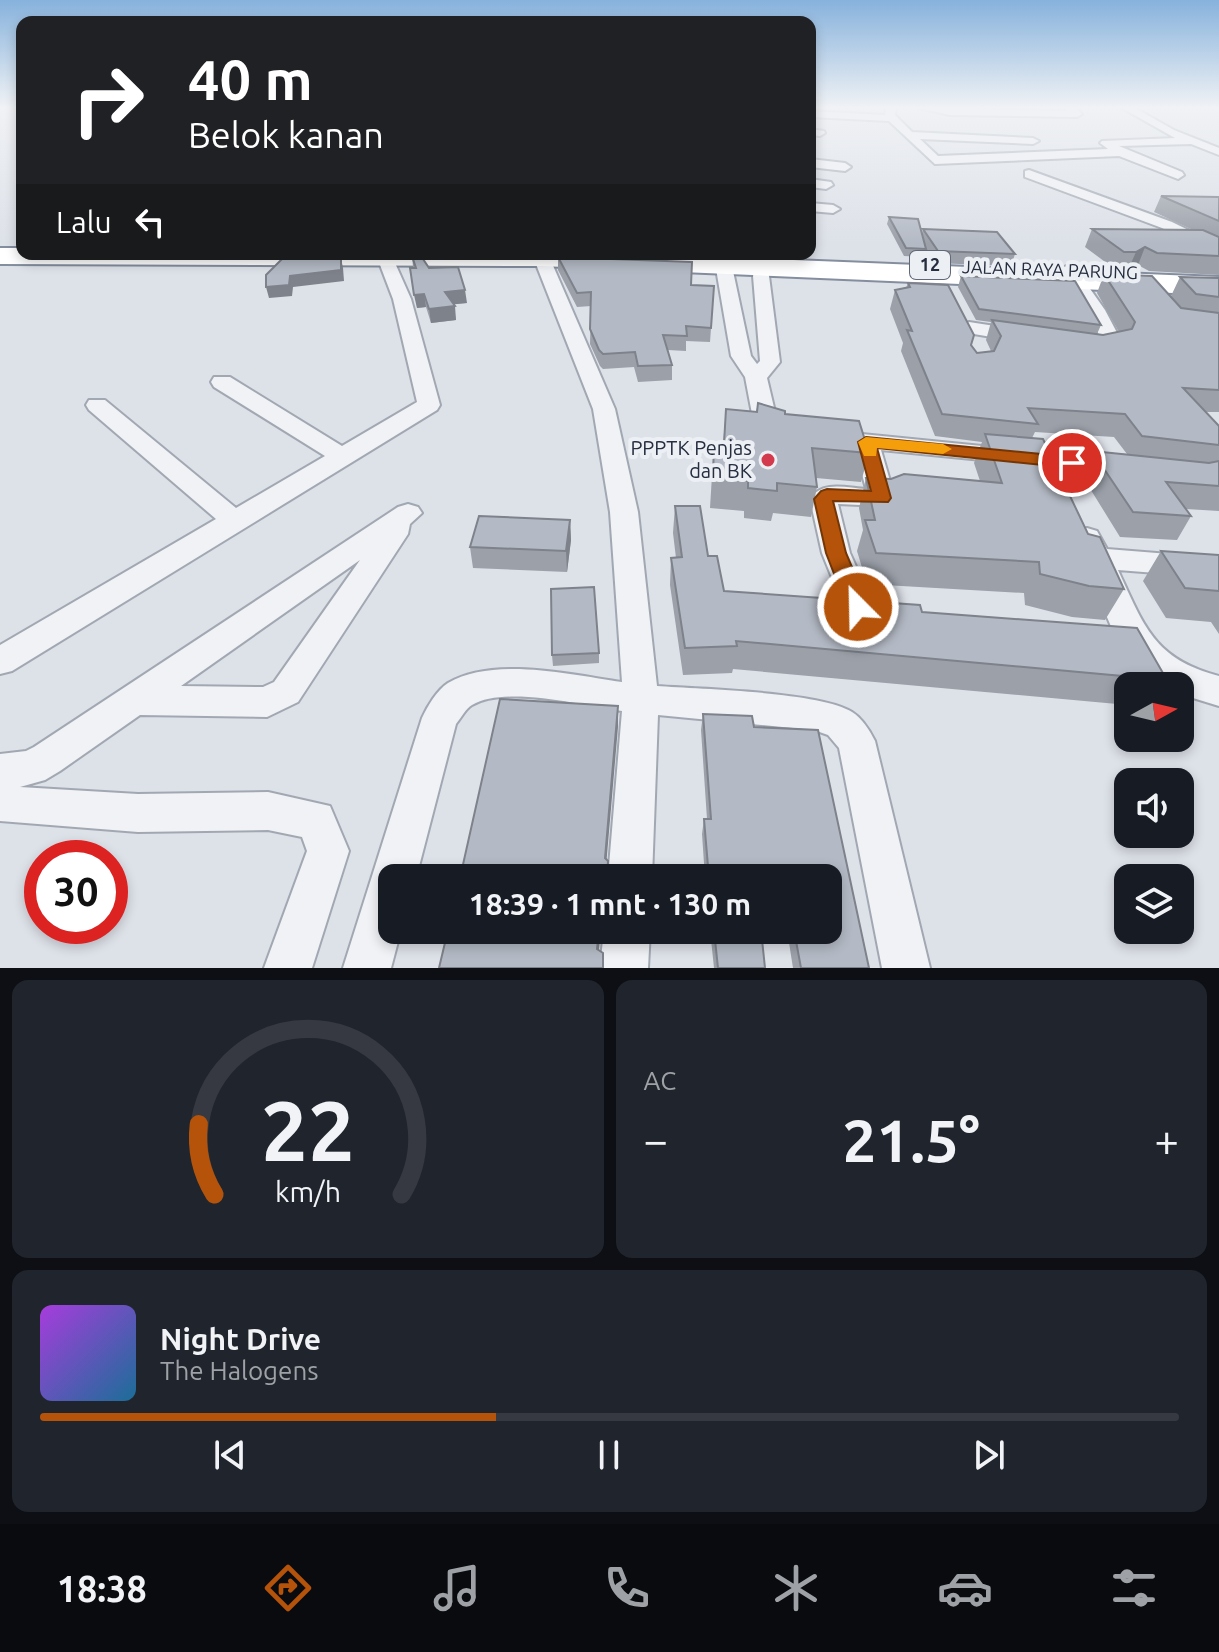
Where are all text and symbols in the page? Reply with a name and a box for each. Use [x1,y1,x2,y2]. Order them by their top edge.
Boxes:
icon: right [56,48,160,152]
text: 40 m [188,48,313,111]
text: Belok kanan [188,114,384,155]
icon: left [128,200,172,244]
text: Lalu [56,205,112,239]
road number: 12 [910,251,950,279]
street label: JALAN RAYA PARUNG [962,256,1138,282]
pin [1038,429,1106,497]
place label: PPPTK Penjas dan BK [630,436,752,482]
icon: arrive [1050,441,1094,485]
marker: PPPTK Penjas dan BK [759,451,777,469]
position arrow [816,565,900,649]
north arrow [1114,672,1194,752]
map controls [1114,672,1194,944]
button: sound [1114,768,1194,848]
speed limit sign: 30 [24,840,128,944]
button: layers [1114,864,1194,944]
text: 18:39 · 1 mnt · 130 m [469,887,751,921]
text: AC [644,1066,676,1095]
text: 22 [261,1083,355,1177]
text: 21.5° [843,1106,980,1173]
text: − [644,1115,668,1164]
text: + [1154,1115,1179,1164]
text: km/h [275,1175,341,1207]
text: Night Drive [160,1322,321,1356]
text: The Halogens [160,1356,319,1385]
icon: previous [208,1433,252,1477]
icon: pause [587,1433,631,1477]
icon: next [967,1433,1011,1477]
icon: directions [260,1560,316,1616]
icon: music [429,1560,485,1616]
icon: phone [599,1560,655,1616]
icon: climate [768,1560,824,1616]
icon: car [937,1560,993,1616]
icon: filters [1106,1560,1162,1616]
text: 18:38 [57,1568,147,1609]

